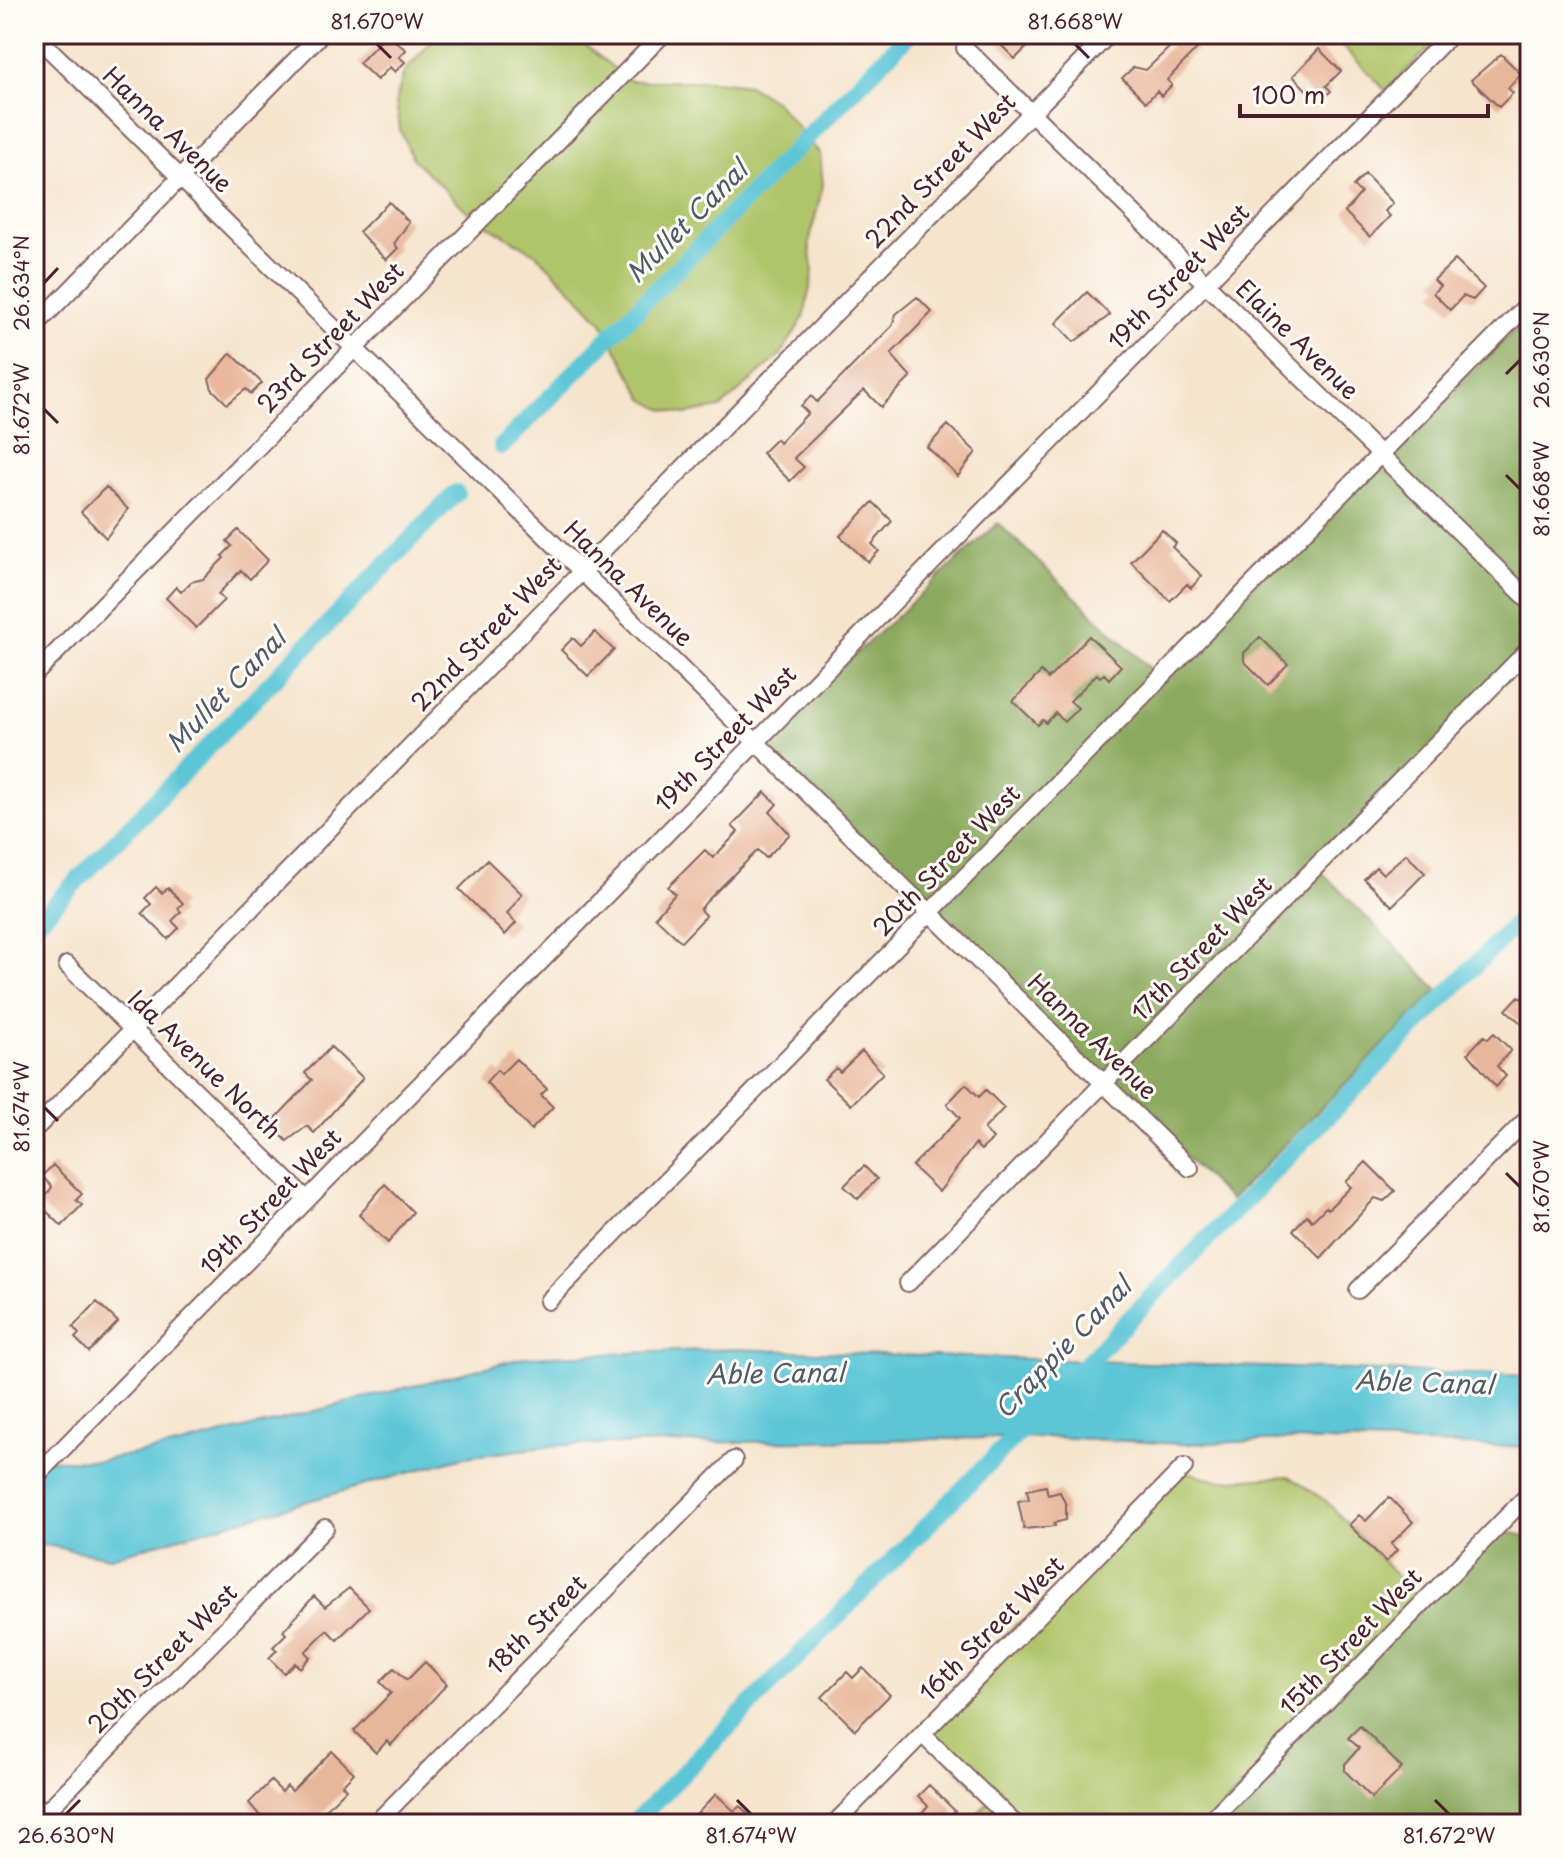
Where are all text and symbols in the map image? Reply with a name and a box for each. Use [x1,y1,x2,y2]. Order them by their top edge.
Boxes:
text: 81.670°W [330,6,424,36]
text: 81.668°W [1027,6,1123,36]
street label: Hanna Avenue [95,57,241,200]
scale bar [1240,68,1488,118]
text: 100 m [1252,76,1325,112]
street label: 22nd Street West [856,84,1023,255]
water label: Mullet Canal [616,148,759,291]
street label: 19th Street West [1098,194,1257,357]
text: 26.634°N [6,235,36,331]
street label: 23rd Street West [248,253,411,420]
street label: Elaine Avenue [1229,270,1368,407]
text: 26.630°N [1526,311,1556,409]
text: 81.672°W [6,362,36,455]
text: 81.668°W [1526,441,1556,537]
street label: Hanna Avenue [556,511,702,654]
street label: 22nd Street West [402,547,569,718]
water label: Mullet Canal [156,617,297,761]
street label: 19th Street West [645,656,804,819]
street label: 20th Street West [864,776,1028,944]
street label: 17th Street West [1122,867,1279,1028]
street label: Hanna Avenue [1020,964,1166,1107]
street label: Ida Avenue North [120,981,290,1147]
text: 81.674°W [6,1061,36,1153]
street label: 19th Street West [190,1119,349,1282]
text: 81.670°W [1526,1140,1556,1234]
water label: Crappie Canal [984,1265,1142,1426]
water label: Able Canal [705,1352,848,1393]
water label: Able Canal [1354,1360,1498,1404]
street label: 16th Street West [910,1547,1071,1708]
street label: 15th Street West [1270,1559,1429,1722]
street label: 18th Street [477,1565,594,1682]
street label: 20th Street West [79,1575,245,1741]
text: 26.630°N [17,1820,115,1850]
text: 81.674°W [705,1820,797,1850]
text: 81.672°W [1403,1820,1496,1850]

